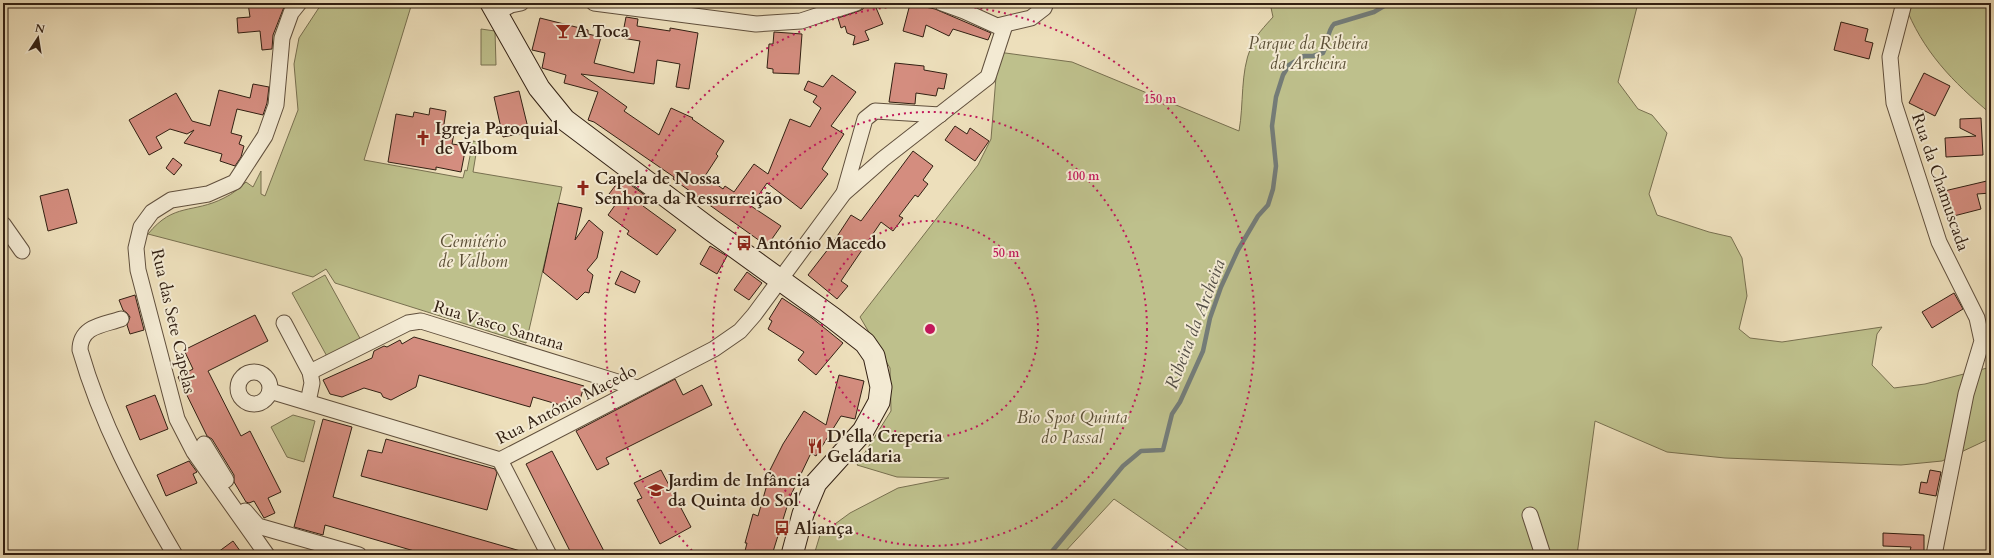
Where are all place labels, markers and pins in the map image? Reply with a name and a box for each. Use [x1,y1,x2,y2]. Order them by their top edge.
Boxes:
place label: A Toca [575,20,630,43]
bar icon: A Toca [554,22,572,40]
place label: Igreja Paroquial de Valbom [435,117,558,160]
church icon: Igreja Paroquial de Valbom [414,129,432,147]
place label: Capela de Nossa Senhora da Ressurreição [595,167,783,210]
church icon: Capela de Nossa Senhora da Ressurreição [574,179,592,197]
place label: António Macedo [756,232,886,255]
bus stop icon: António Macedo [735,234,753,252]
centre of rings [923,322,937,336]
place label: D'ella Creperia Geladaria [827,425,943,468]
restaurant icon: D'ella Creperia Geladaria [806,437,824,455]
place label: Jardim de Infância da Quinta do Sol [665,469,811,512]
school or university icon: Jardim de Infância da Quinta do Sol [647,481,665,499]
place label: Aliança [794,517,854,540]
bus stop icon: Aliança [773,519,791,537]

